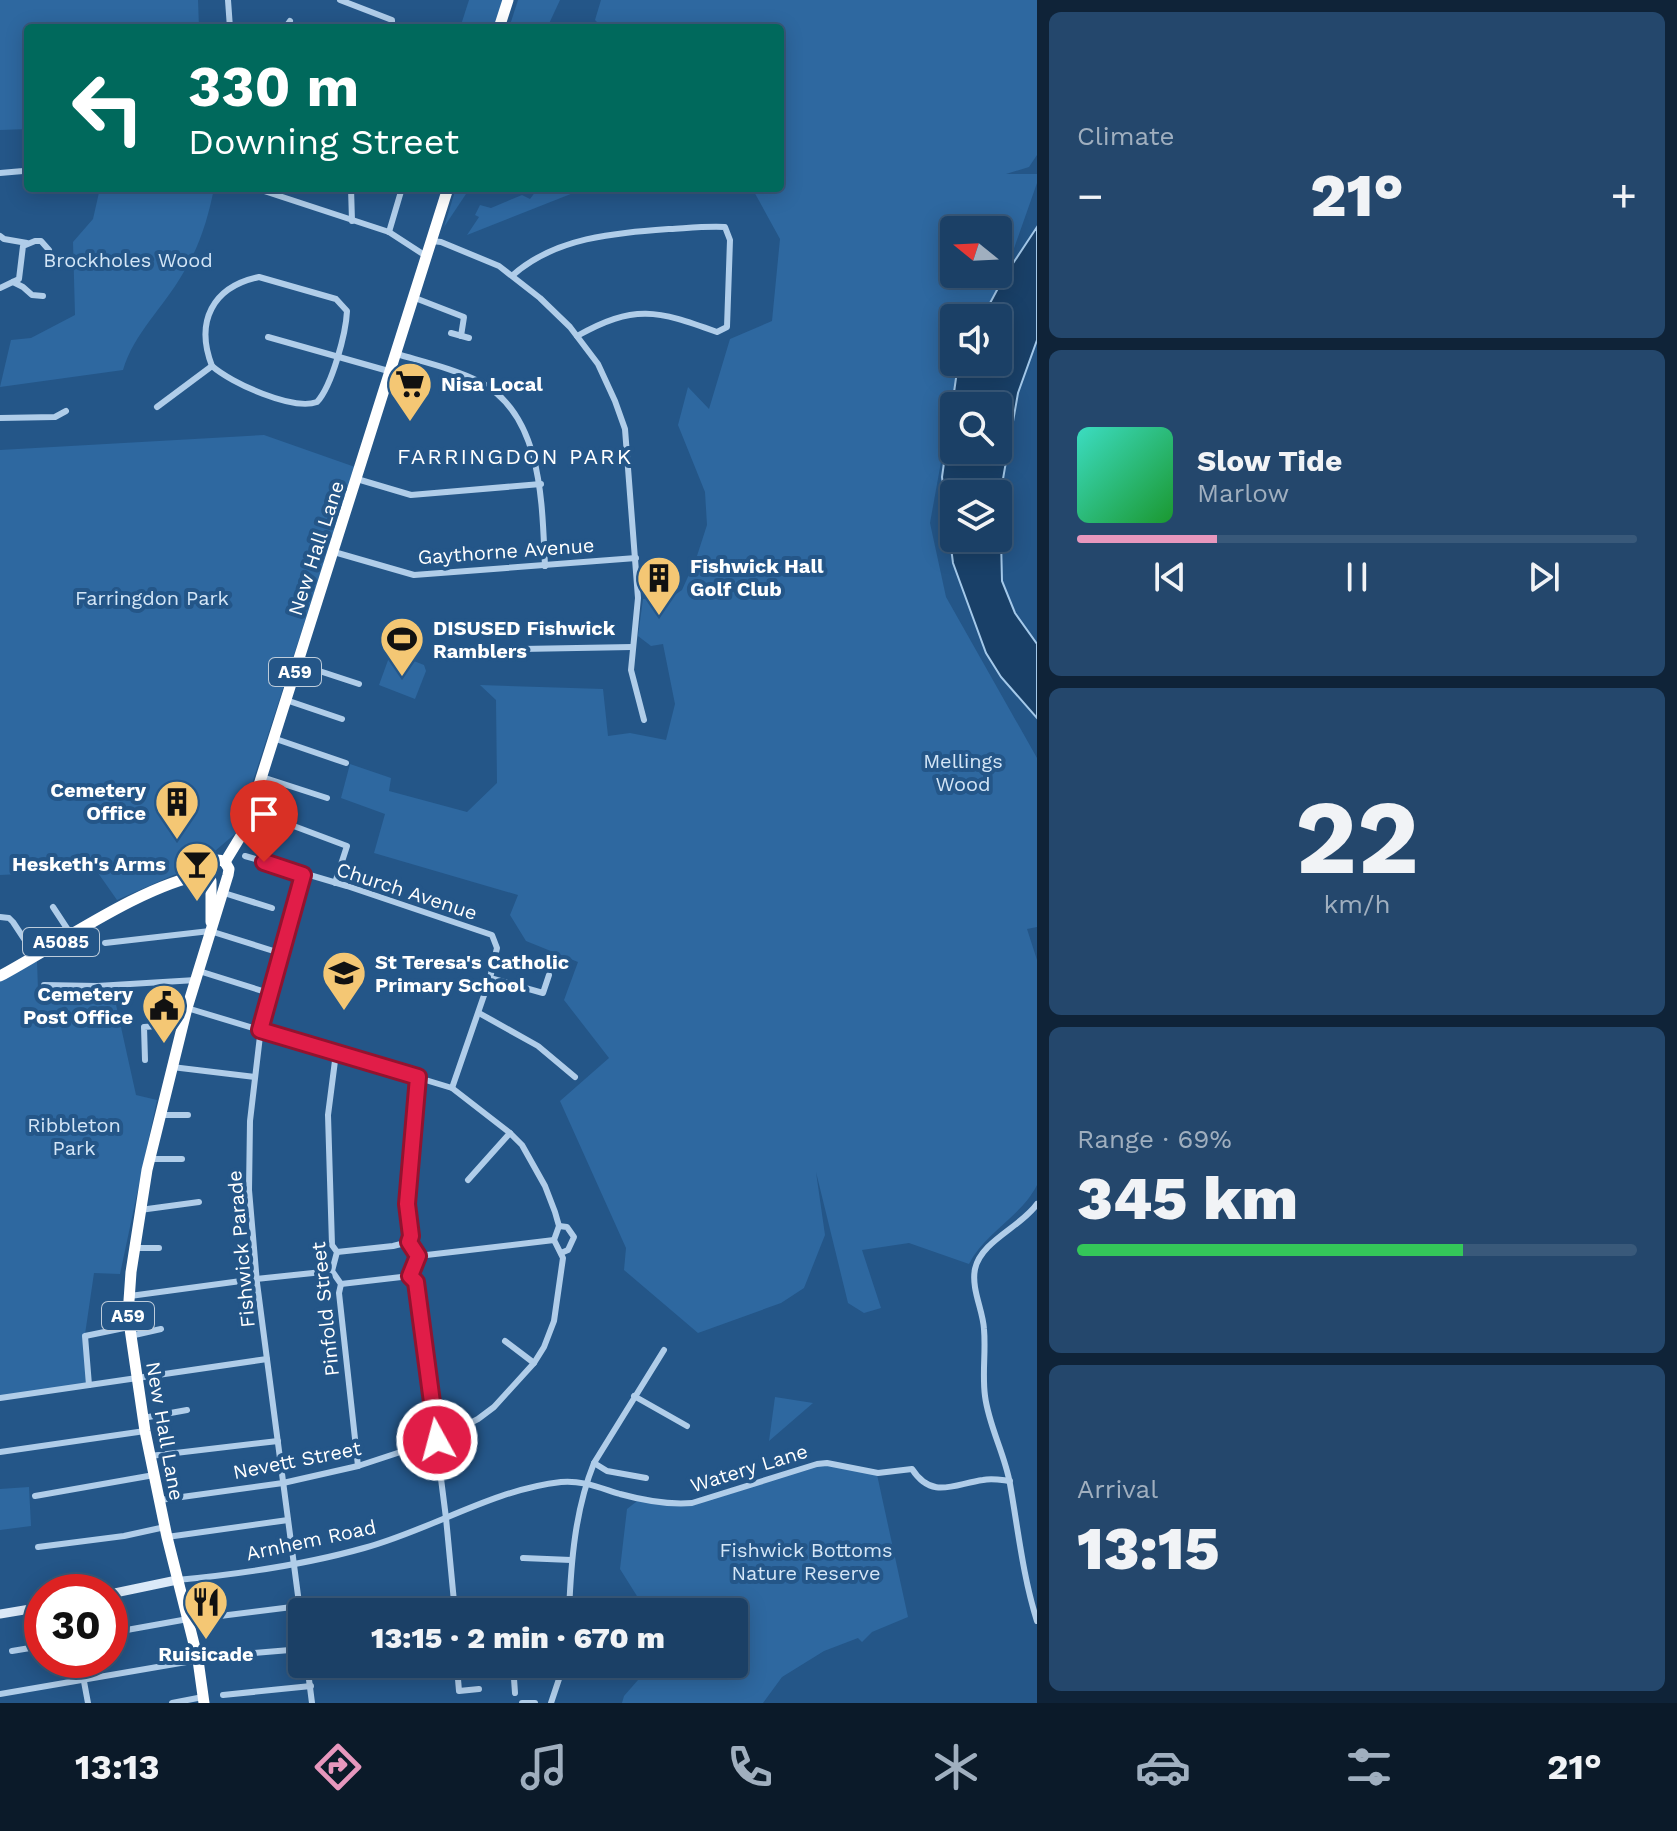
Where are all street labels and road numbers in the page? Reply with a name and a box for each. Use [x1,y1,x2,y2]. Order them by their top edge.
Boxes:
street label: New Hall Lane [283,478,349,618]
street label: Gaythorne Avenue [417,533,595,569]
road number: A59 [269,658,321,686]
street label: Church Avenue [334,857,480,925]
road number: A5085 [23,928,99,956]
street label: Fishwick Parade [222,1169,260,1329]
street label: Pinfold Street [306,1240,344,1377]
road number: A59 [102,1302,154,1330]
street label: New Hall Lane [141,1360,189,1502]
street label: Nevett Street [231,1436,364,1484]
street label: Watery Lane [688,1439,810,1497]
street label: Arnhem Road [244,1515,378,1565]

